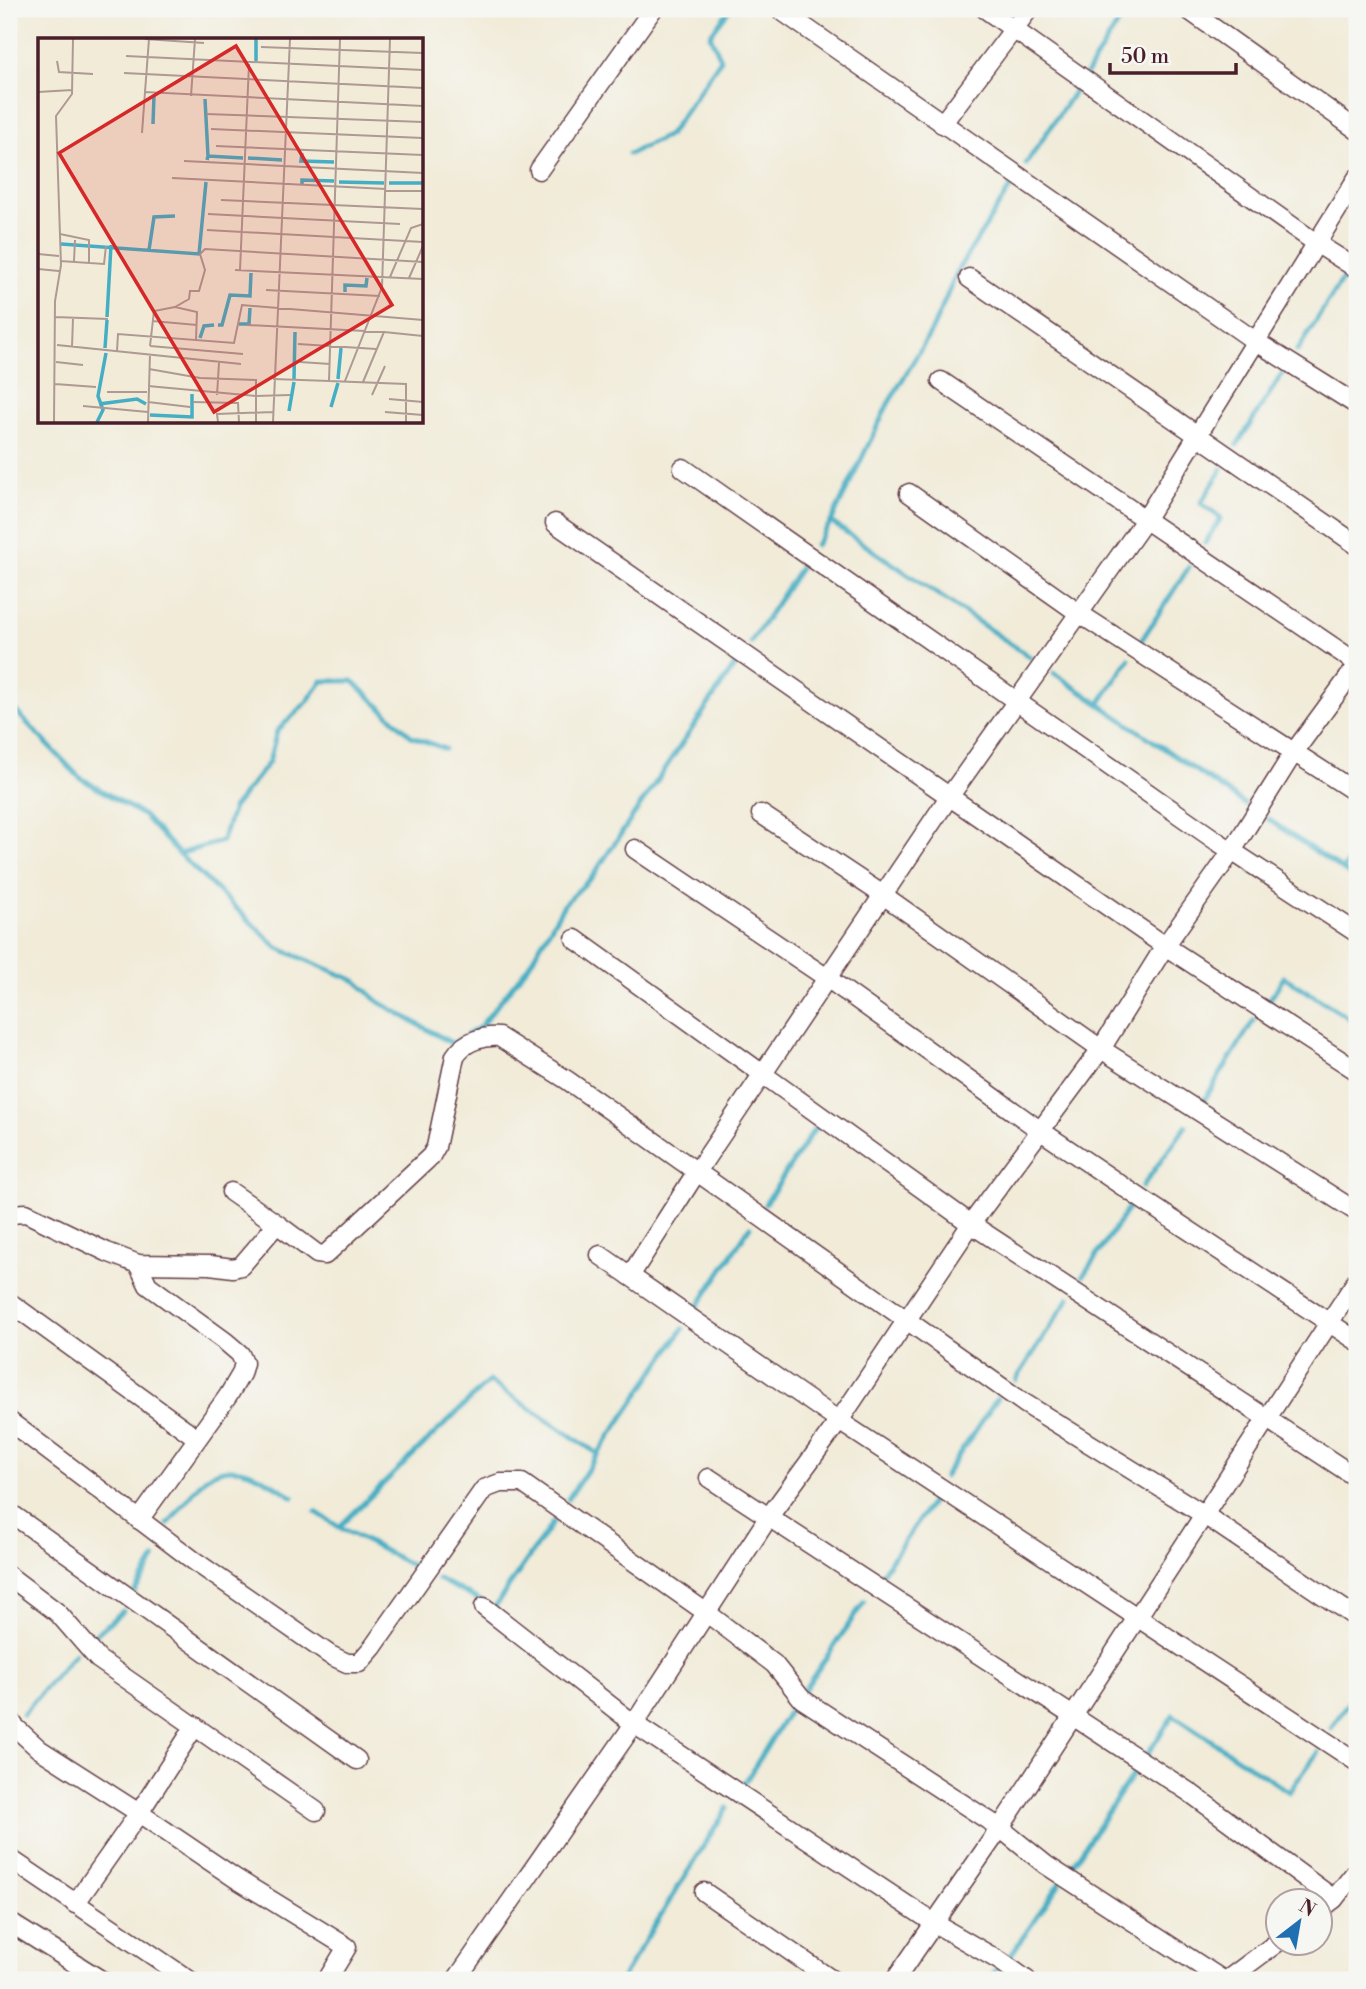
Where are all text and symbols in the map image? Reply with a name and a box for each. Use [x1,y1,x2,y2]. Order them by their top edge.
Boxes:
scale bar [1110,32,1236,76]
inset map [38,38,424,424]
text: 50 m [1121,44,1169,70]
north arrow [1264,1888,1334,1958]
text: N [1295,1894,1320,1922]

